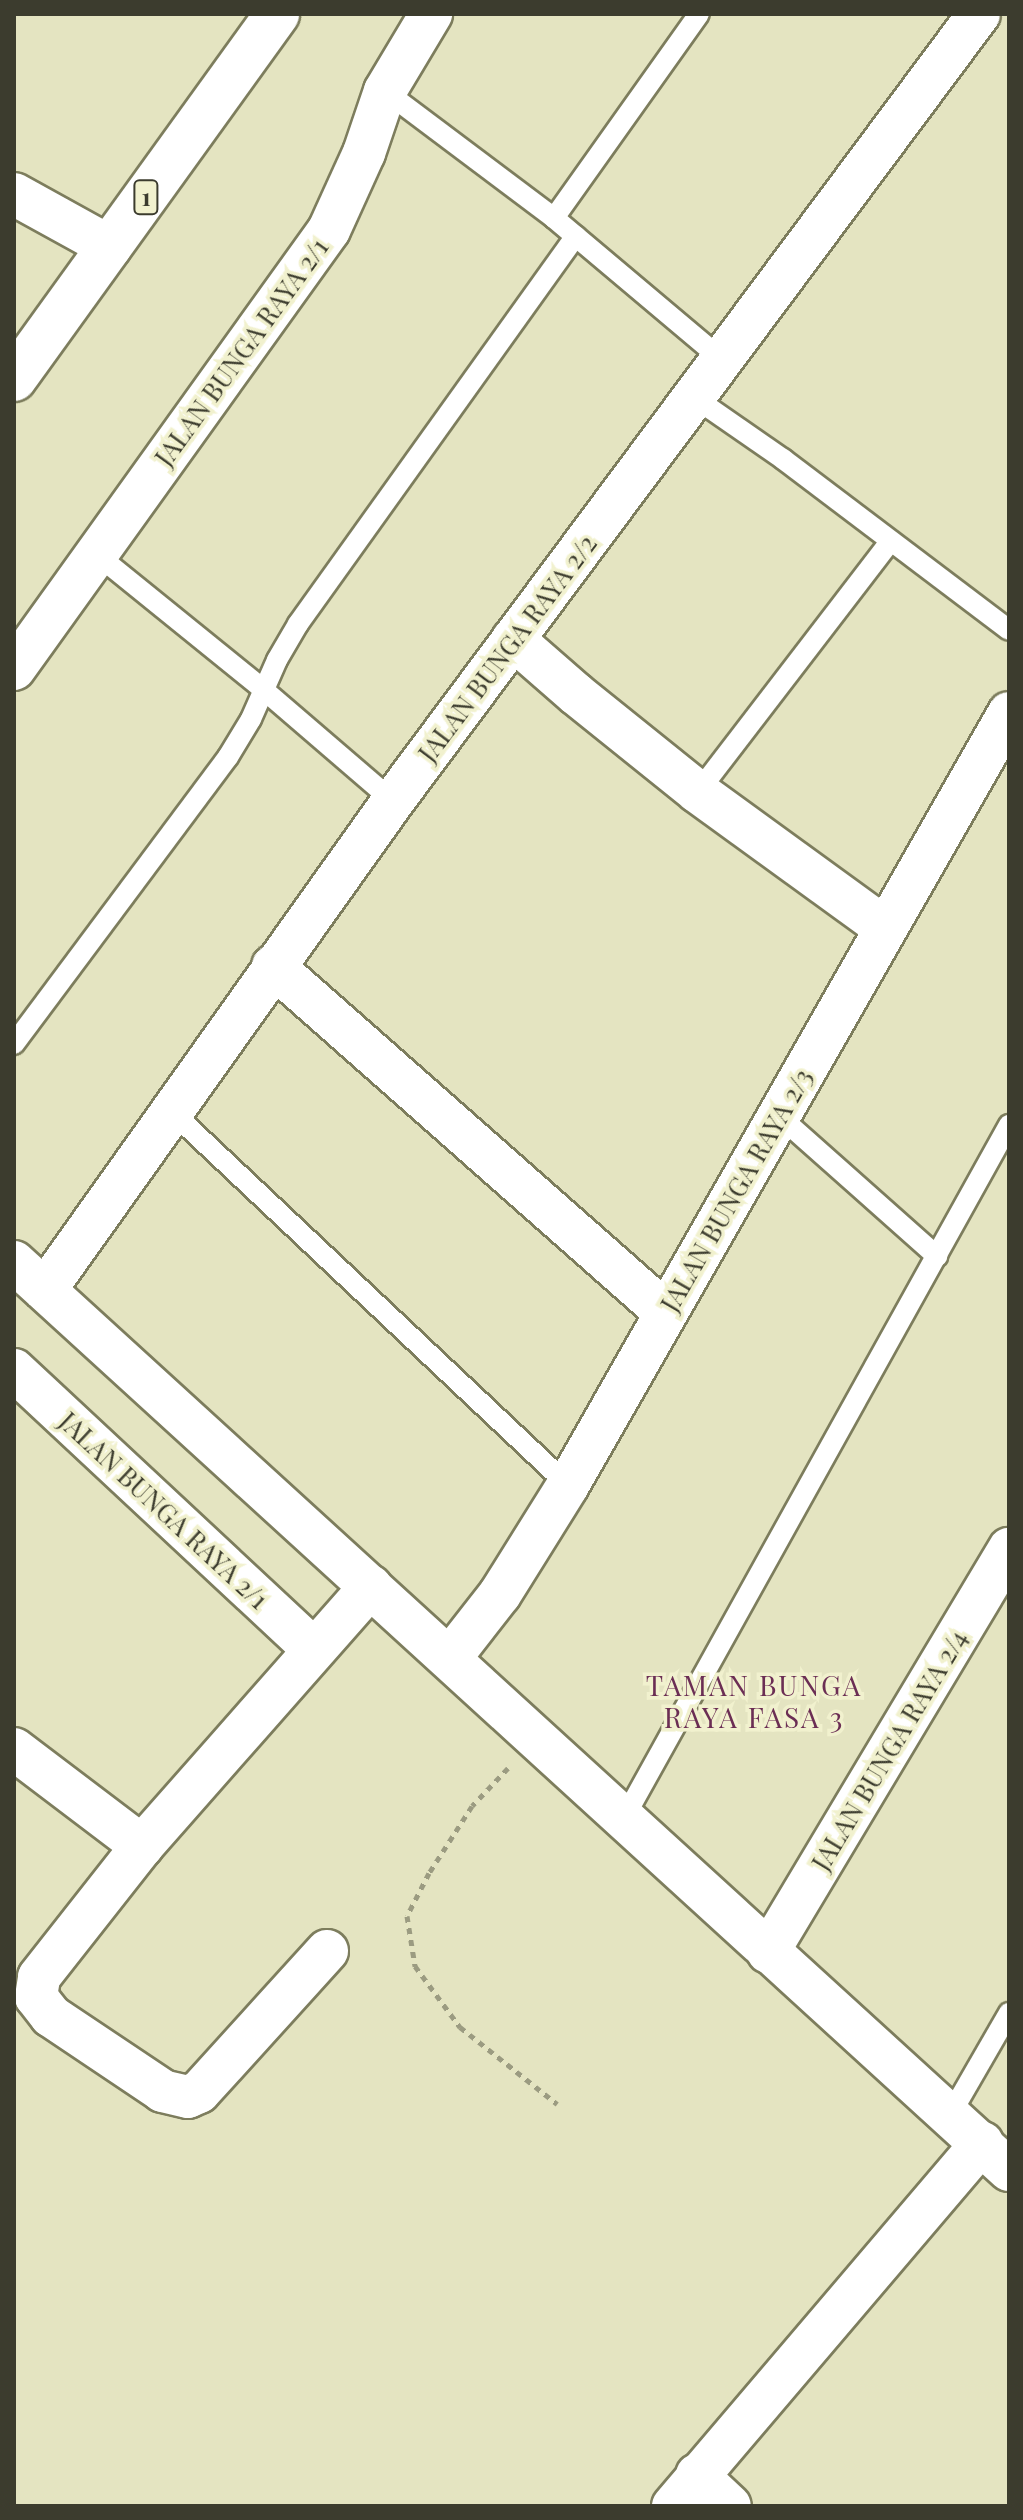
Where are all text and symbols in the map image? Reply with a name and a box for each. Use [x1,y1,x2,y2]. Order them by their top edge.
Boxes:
road number: 1 [132,177,160,217]
street label: JALAN BUNGA RAYA 2/1 [148,232,334,472]
street label: JALAN BUNGA RAYA 2/2 [411,528,603,768]
street label: JALAN BUNGA RAYA 2/3 [654,1063,818,1317]
street label: JALAN BUNGA RAYA 2/1 [53,1405,275,1615]
street label: JALAN BUNGA RAYA 2/4 [805,1624,973,1876]
district label: TAMAN BUNGA RAYA FASA 3 [646,1668,862,1734]

